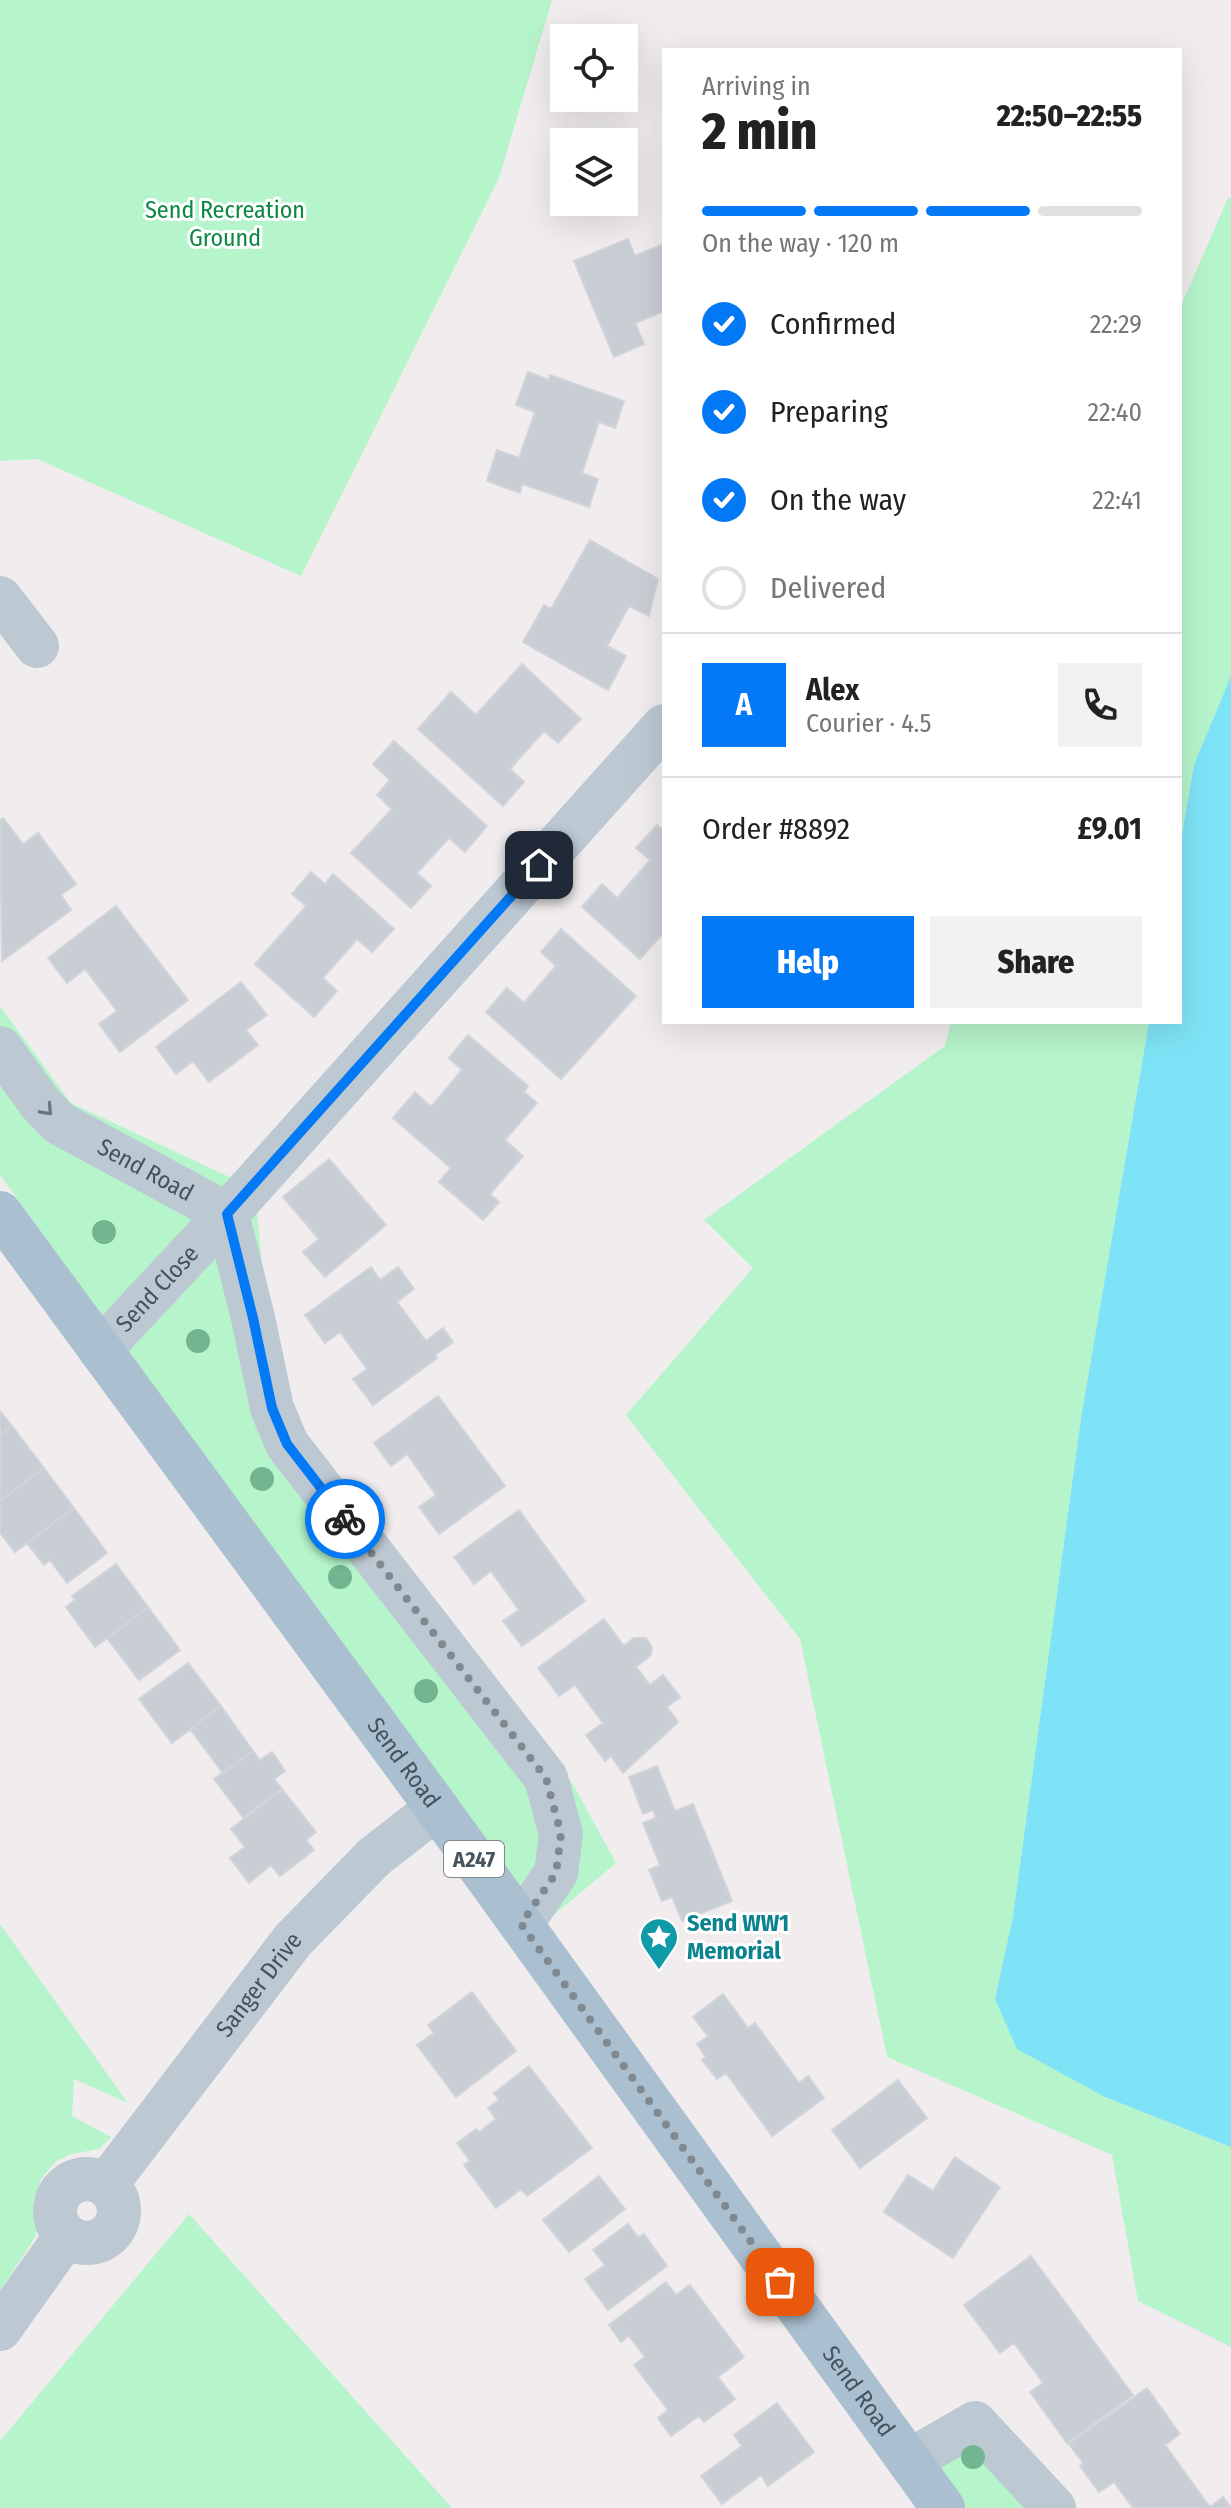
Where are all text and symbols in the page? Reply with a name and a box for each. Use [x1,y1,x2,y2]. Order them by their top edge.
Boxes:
map controls [550,24,638,216]
button: locate [550,24,638,112]
text: Arriving in [702,71,811,102]
text: 22:50–22:55 [997,98,1142,134]
text: 2 min [702,100,817,163]
button: layers [550,128,638,216]
park label: Send Recreation Ground [145,196,305,252]
text: On the way · 120 m [702,228,899,259]
icon: check [702,302,746,346]
text: Confirmed [770,306,896,342]
text: 22:29 [1090,309,1142,340]
icon: check [702,390,746,434]
text: Preparing [770,394,888,430]
text: 22:40 [1088,397,1142,428]
icon: check [702,478,746,522]
text: On the way [770,482,906,518]
text: 22:41 [1092,485,1142,516]
text: Delivered [770,570,886,606]
button: phone [1058,663,1142,747]
text: Alex [806,672,859,708]
text: A [736,687,752,723]
text: Courier · 4.5 [806,708,932,739]
text: Order #8892 [702,811,850,847]
text: £9.01 [1078,811,1142,847]
pin [505,831,573,899]
icon: home [517,843,561,887]
button: Help [702,916,914,1008]
button: Share [930,916,1142,1008]
one-way arrow [37,1101,52,1115]
street label: Send Road [93,1133,198,1207]
street label: Send Close [110,1240,204,1338]
courier [305,1479,385,1559]
icon: bike [323,1497,367,1541]
street label: Send Road [361,1712,446,1813]
road number: A247 [444,1841,504,1877]
place label: Send WW1 Memorial [687,1909,789,1965]
place icon: Send WW1 Memorial [638,1916,680,1971]
street label: Sanger Drive [210,1927,308,2042]
pin [746,2248,814,2316]
icon: bag [758,2260,802,2304]
street label: Send Road [817,2341,901,2442]

